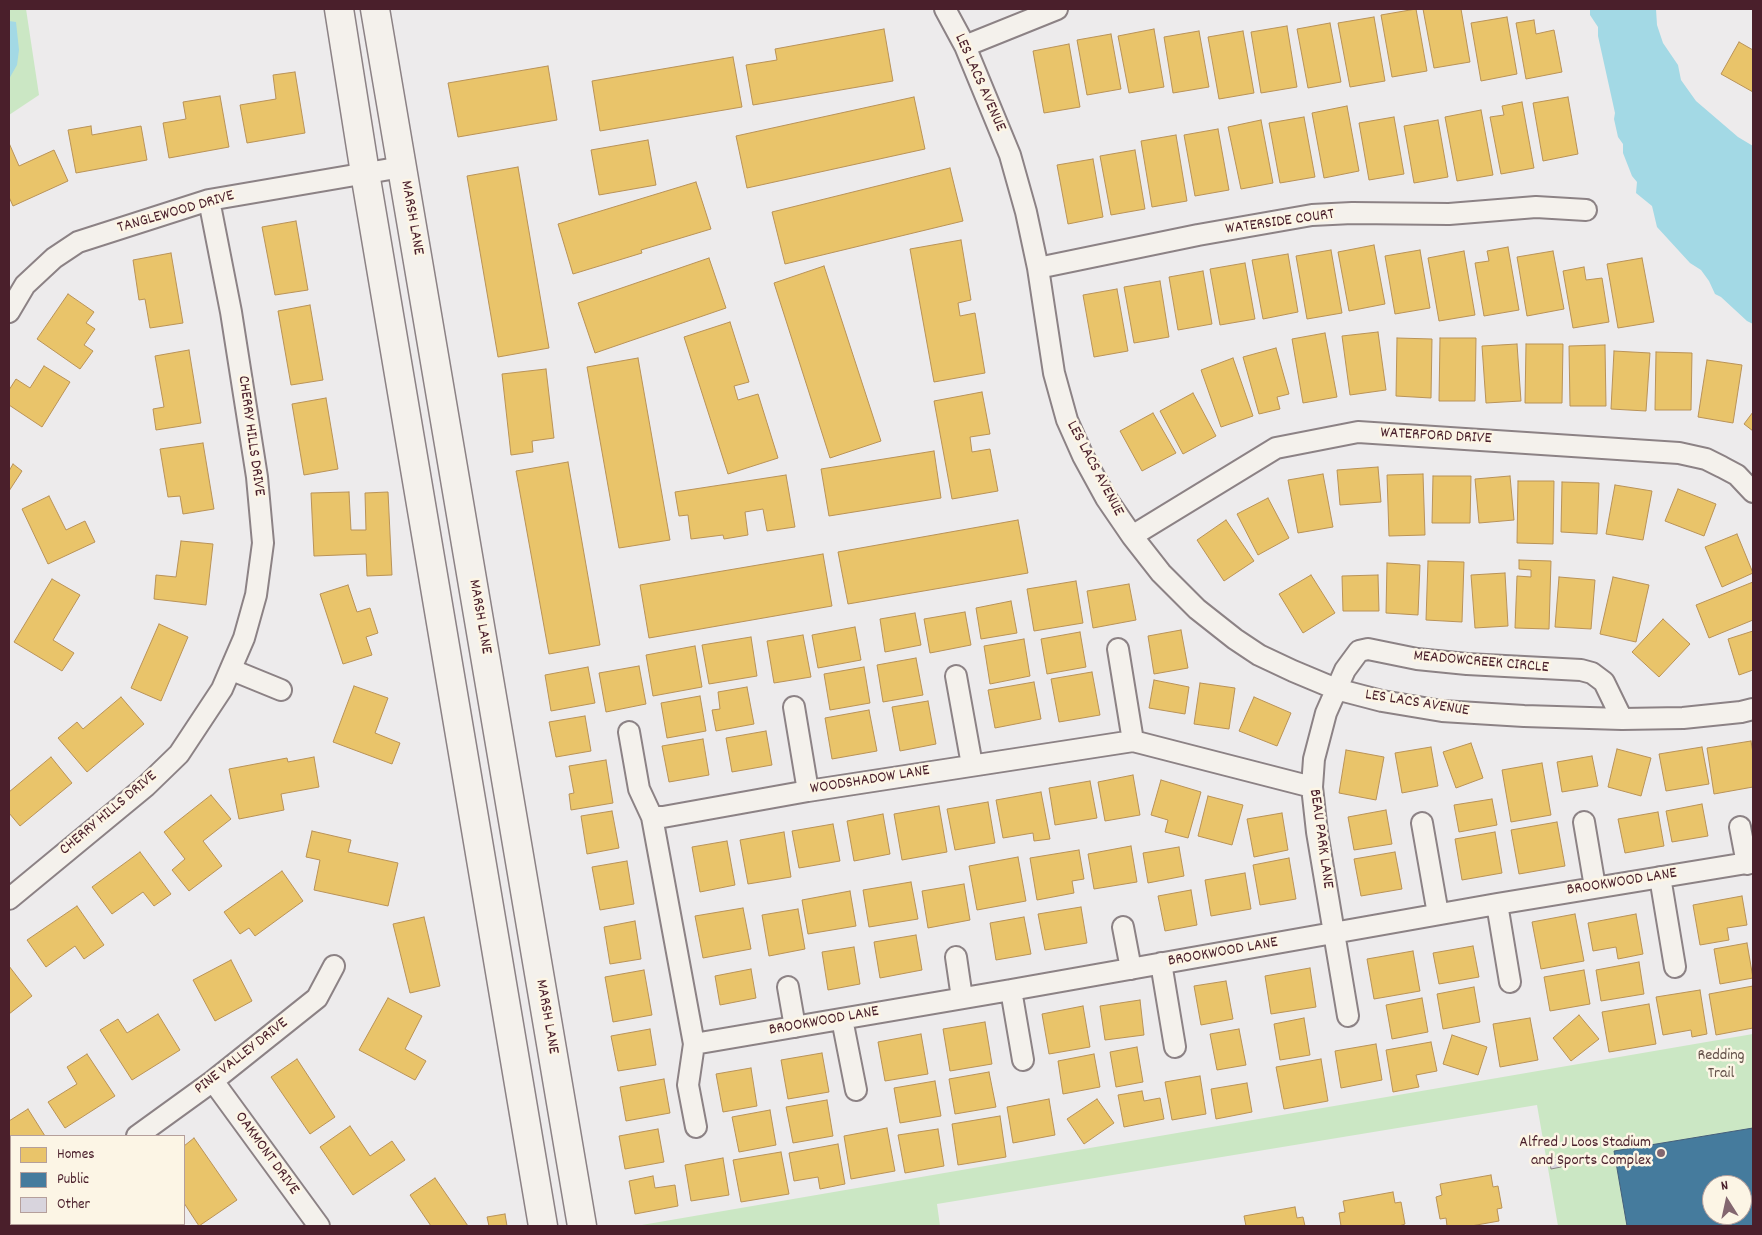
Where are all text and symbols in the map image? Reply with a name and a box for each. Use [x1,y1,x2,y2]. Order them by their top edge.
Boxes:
street label: LES LACS AVENUE [949,31,1009,135]
street label: MARSH LANE [395,179,427,257]
street label: TANGLEWOOD DRIVE [116,187,236,239]
street label: WATERSIDE COURT [1224,206,1336,240]
street label: CHERRY HILLS DRIVE [232,375,268,497]
street label: LES LACS AVENUE [1061,418,1127,520]
street label: WATERFORD DRIVE [1380,424,1492,450]
street label: MARSH LANE [463,578,495,656]
street label: MEADOWCREEK CIRCLE [1413,648,1549,678]
street label: LES LACS AVENUE [1364,686,1470,722]
street label: WOODSHADOW LANE [809,762,931,800]
street label: CHERRY HILLS DRIVE [56,768,162,860]
street label: BEAU PARK LANE [1304,788,1336,890]
street label: BROOKWOOD LANE [1566,865,1678,901]
street label: BROOKWOOD LANE [1167,934,1279,972]
street label: MARSH LANE [530,978,562,1056]
street label: BROOKWOOD LANE [768,1003,880,1041]
street label: PINE VALLEY DRIVE [191,1015,293,1099]
park label: Redding Trail [1697,1047,1745,1085]
street label: OAKMONT DRIVE [229,1109,303,1199]
place label: Alfred J Loos Stadium and Sports Complex [1519,1134,1651,1172]
legend [10,1135,185,1225]
text: Homes [57,1144,95,1166]
marker: Alfred J Loos Stadium and Sports Complex [1655,1147,1667,1159]
text: Public [57,1169,89,1191]
north arrow [1702,1175,1752,1225]
text: N [1719,1176,1730,1197]
text: Other [57,1194,90,1216]

